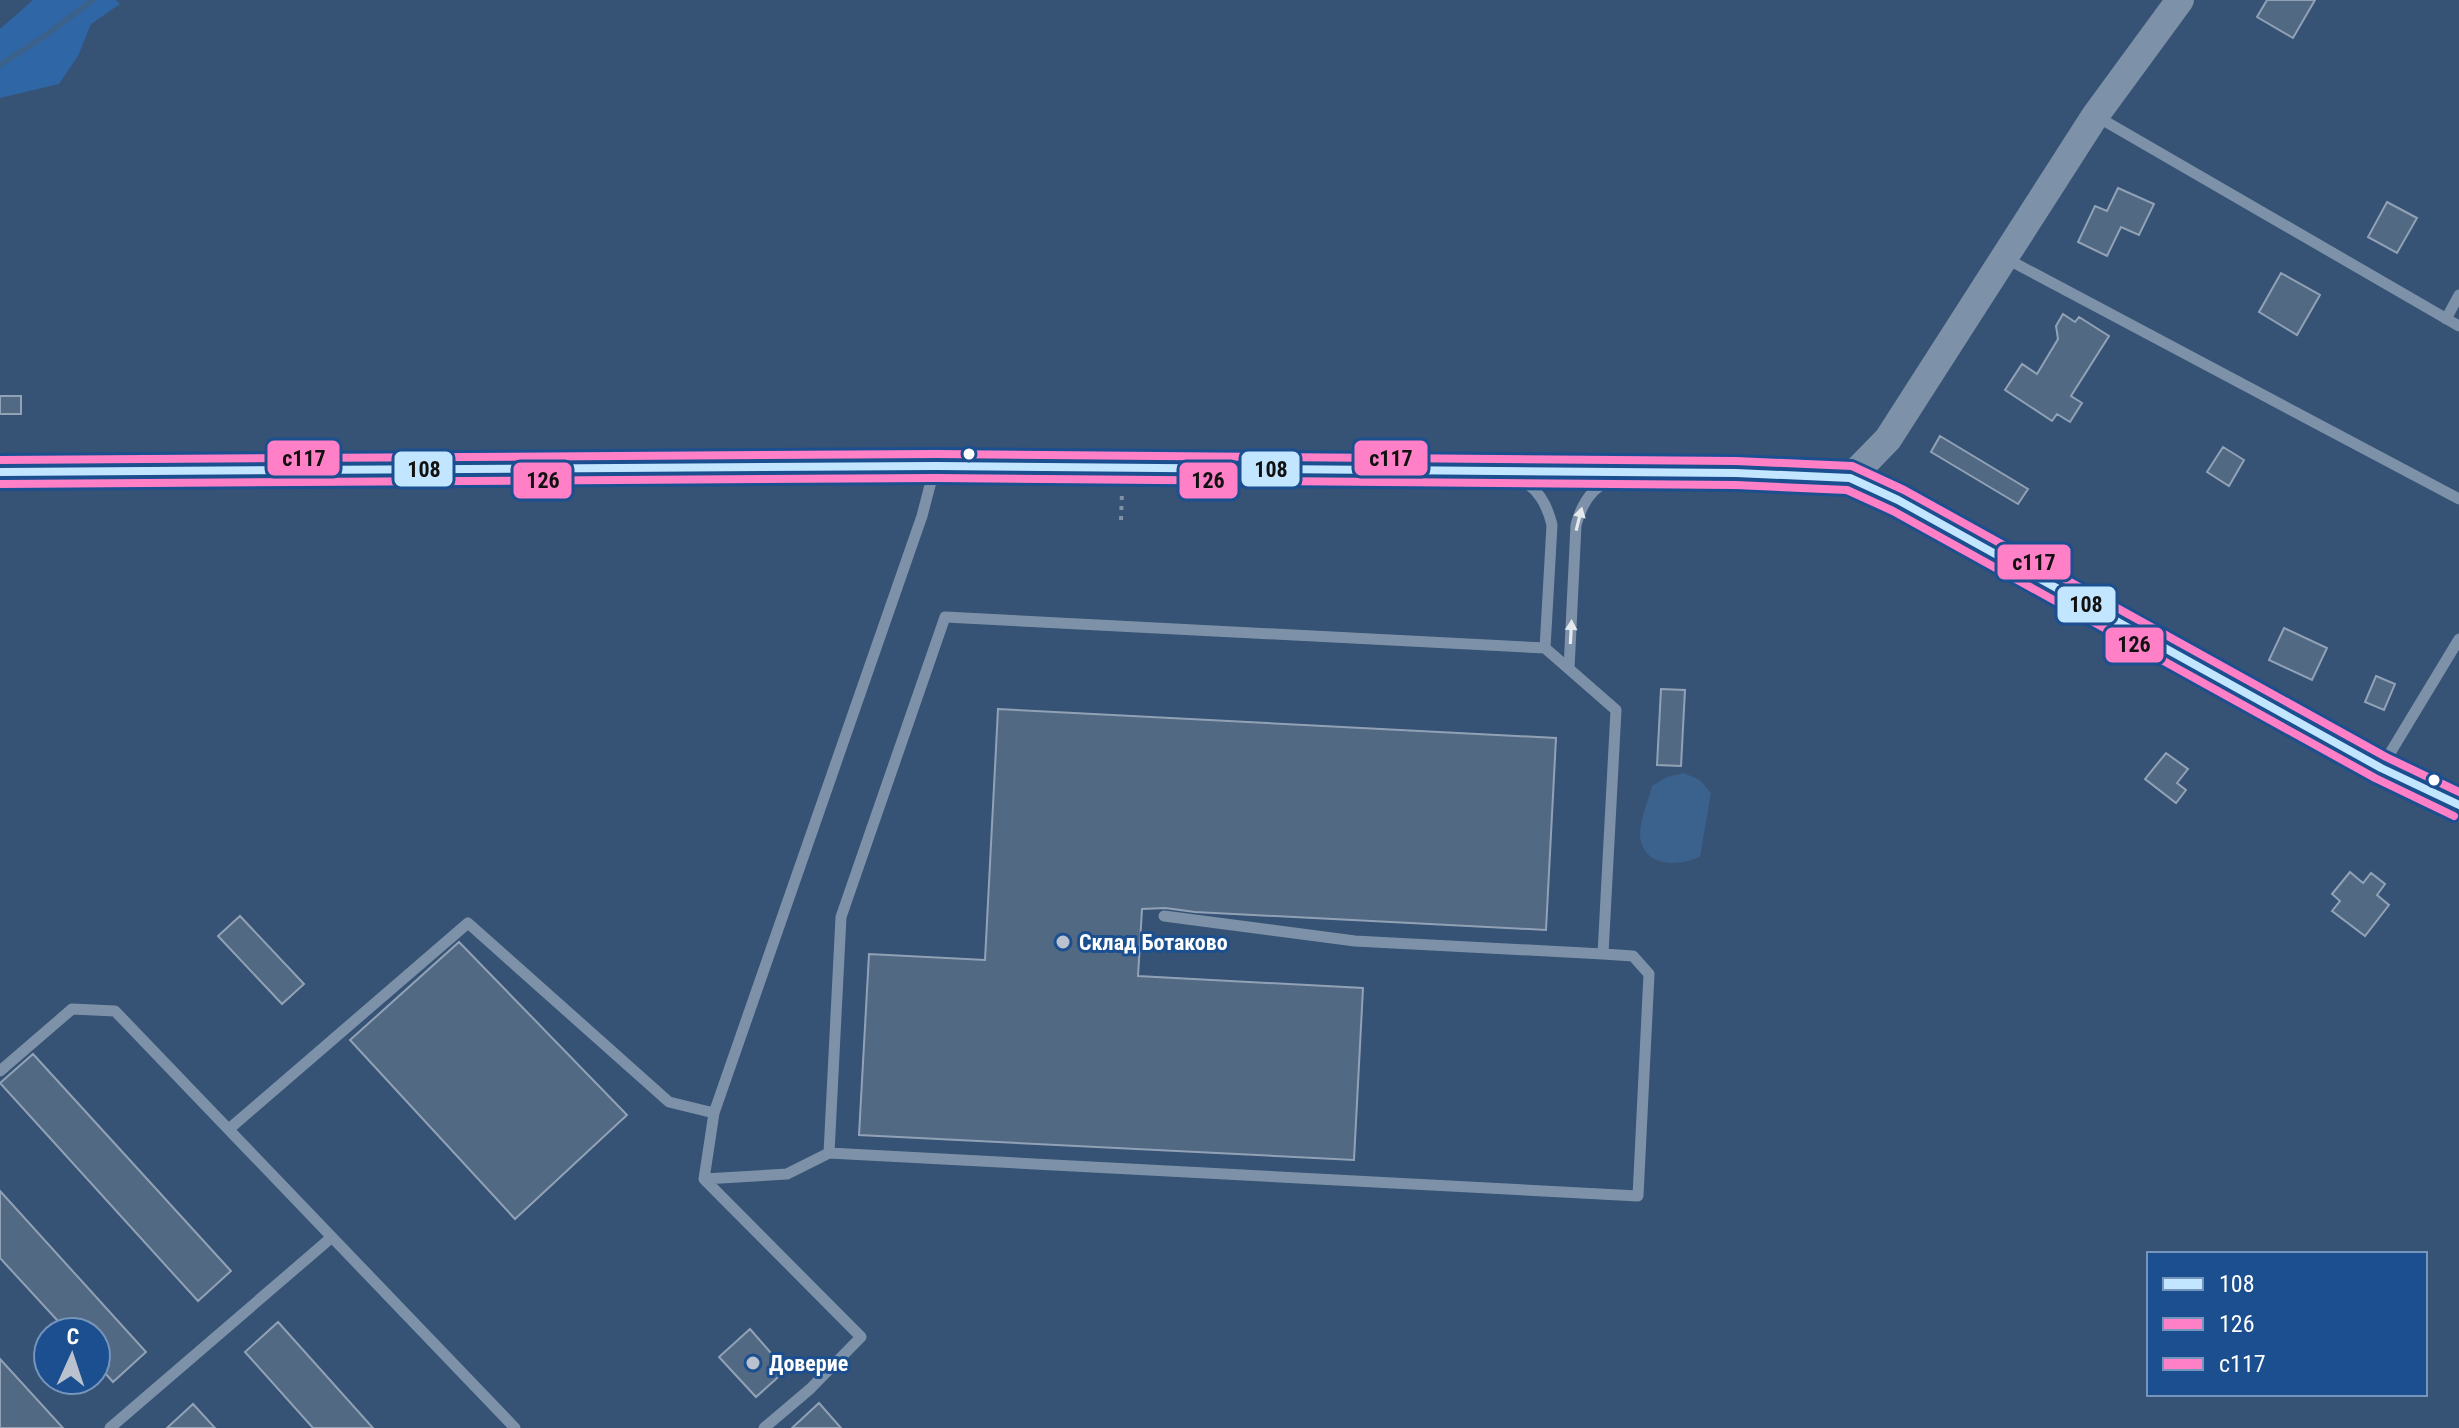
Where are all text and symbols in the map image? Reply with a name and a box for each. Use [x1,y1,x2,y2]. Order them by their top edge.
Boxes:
line badge: с117 [266,439,341,477]
line badge: с117 [1353,439,1429,477]
text: с117 [282,446,326,471]
unlabelled marker [961,446,977,462]
text: с117 [1369,446,1413,471]
line badge: 108 [393,450,454,488]
line badge: 108 [1240,450,1301,488]
text: 108 [407,457,441,482]
text: 108 [1254,457,1288,482]
line badge: 126 [512,461,573,500]
line badge: 126 [1178,461,1239,500]
text: 126 [526,468,560,493]
text: 126 [1191,468,1225,493]
one-way arrow [1574,506,1586,531]
line badge: с117 [1996,543,2072,581]
text: с117 [2012,550,2056,575]
line badge: 108 [2056,585,2117,624]
text: 108 [2069,592,2103,617]
one-way arrow [1565,619,1578,644]
line badge: 126 [2104,626,2165,664]
text: 126 [2117,632,2151,657]
unlabelled marker [2426,772,2442,788]
place label: Склад Ботаково [1079,930,1228,955]
marker: Склад Ботаково [1054,933,1072,951]
legend [2147,1252,2427,1396]
text: 108 [2219,1270,2255,1298]
text: 126 [2219,1310,2255,1338]
north arrow [32,1316,112,1396]
text: С [66,1324,80,1349]
text: с117 [2219,1350,2266,1378]
place label: Доверие [769,1351,848,1376]
marker: Доверие [744,1354,762,1372]

